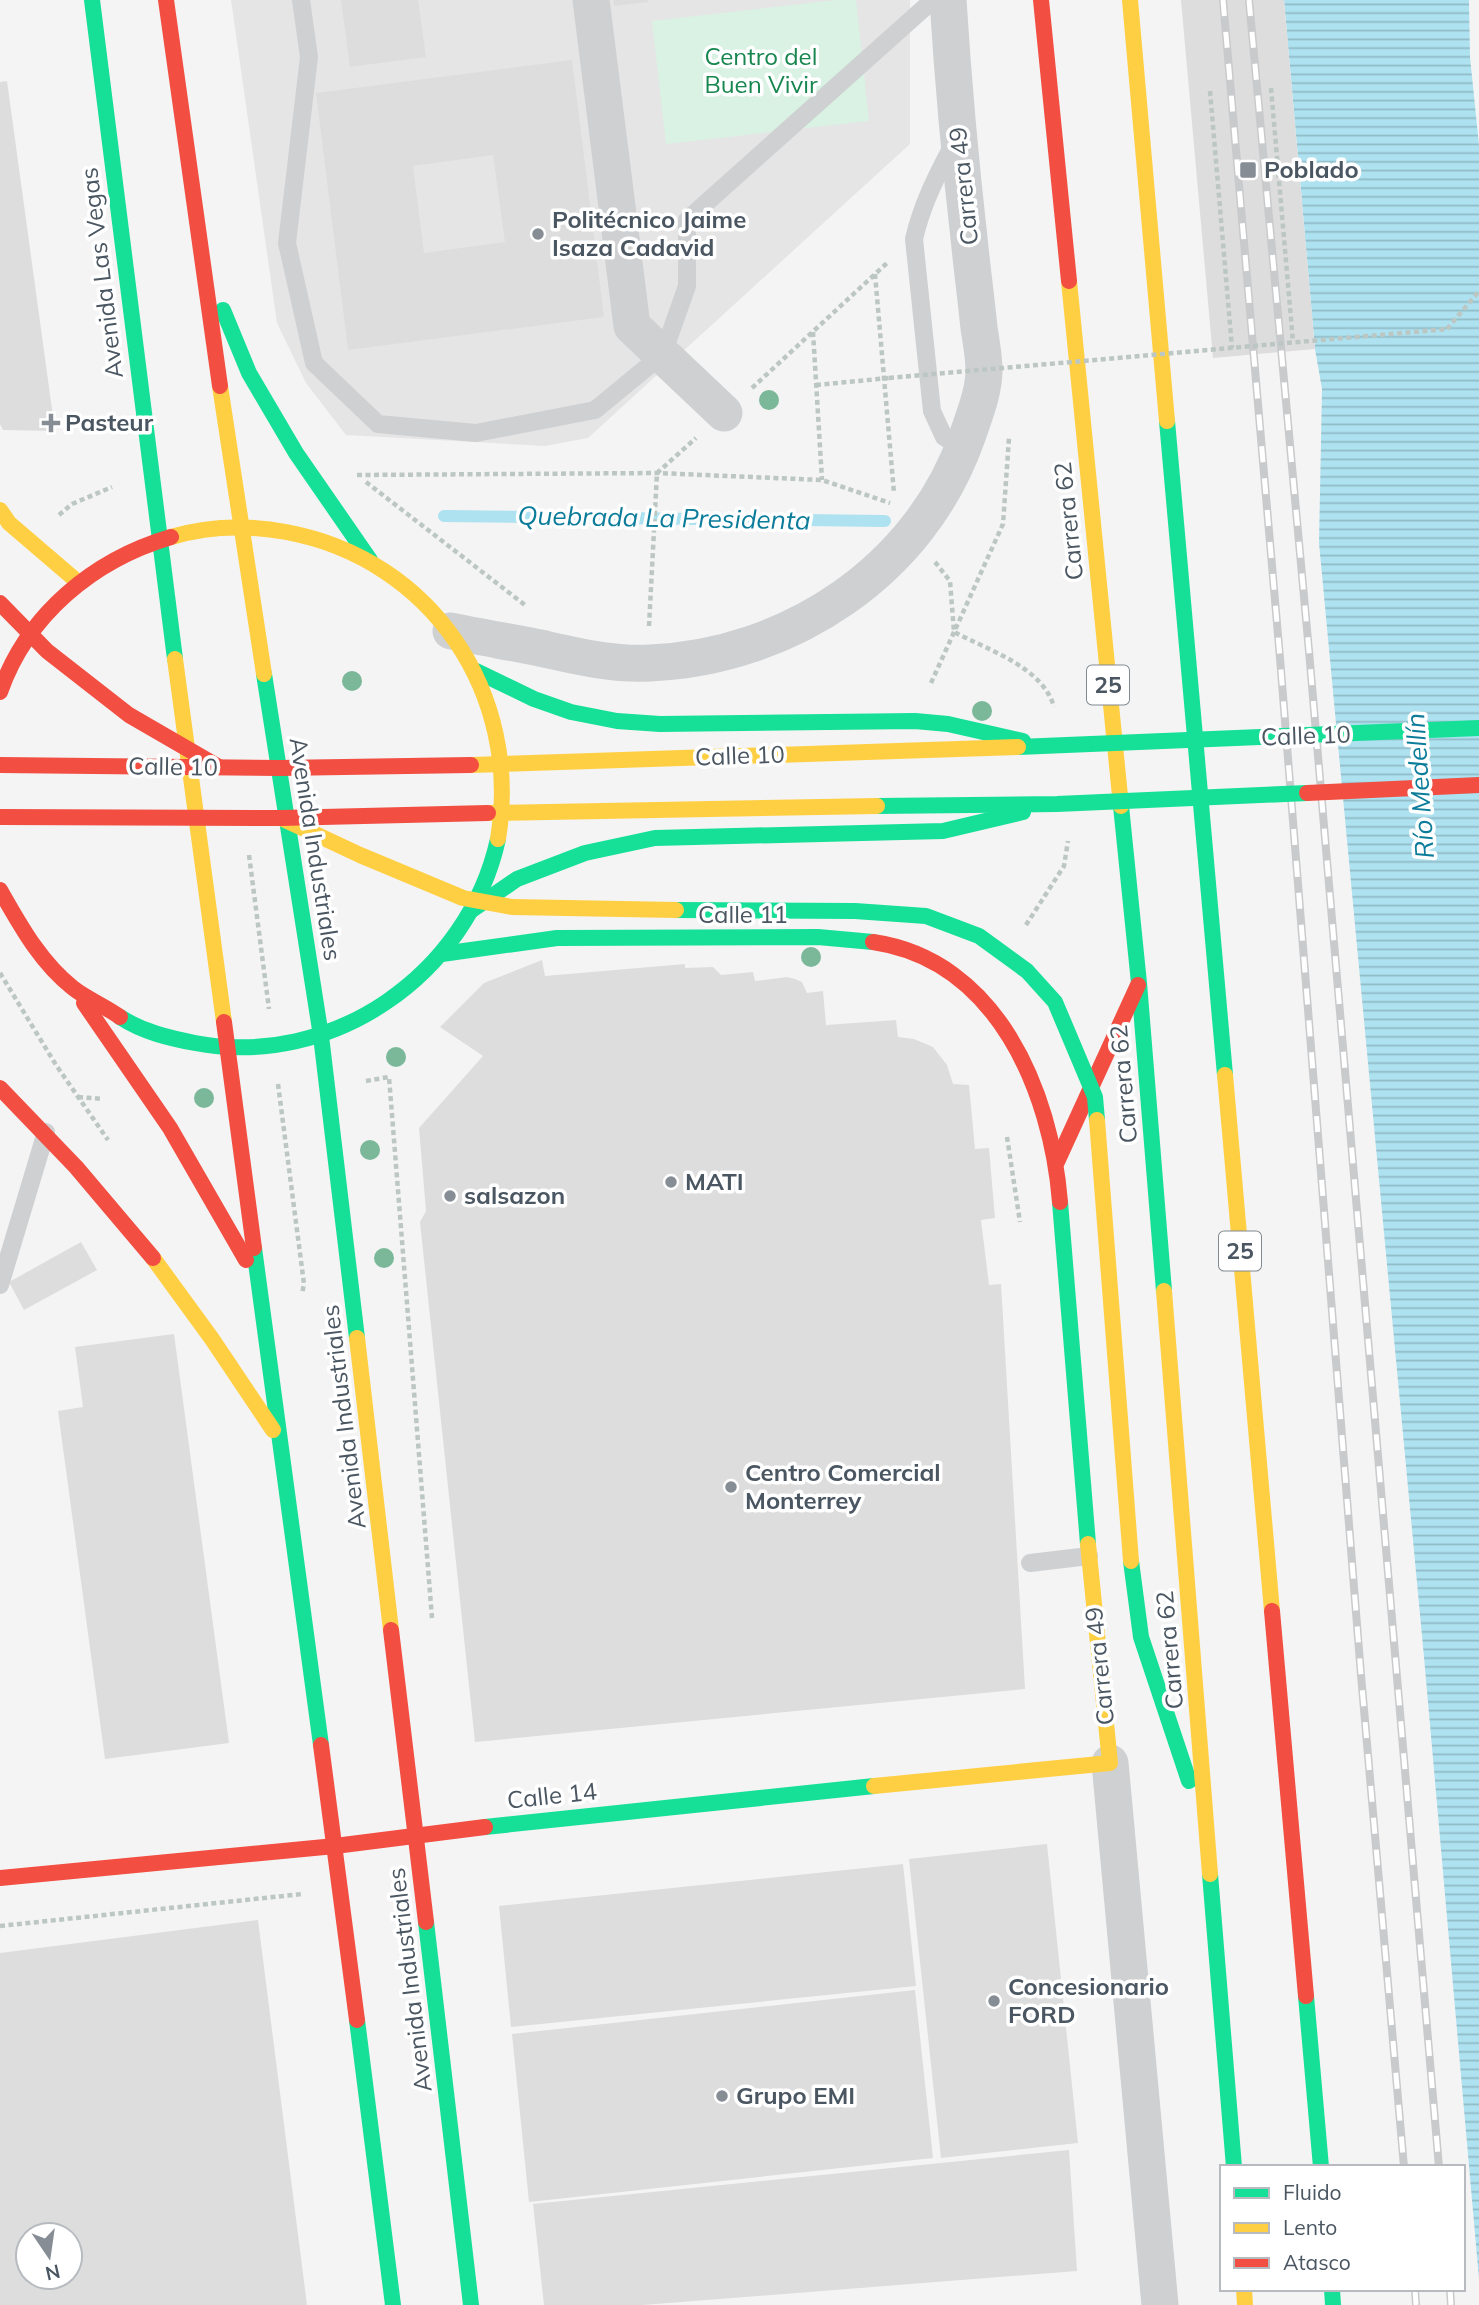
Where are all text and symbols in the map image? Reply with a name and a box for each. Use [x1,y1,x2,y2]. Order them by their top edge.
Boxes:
park label: Centro del Buen Vivir [704,41,818,99]
street label: Carrera 49 [942,125,984,247]
place label: Poblado [1264,154,1359,184]
marker: Poblado [1238,160,1258,180]
street label: Avenida Las Vegas [73,166,129,380]
place label: Politécnico Jaime Isaza Cadavid [552,204,746,262]
marker: Politécnico Jaime Isaza Cadavid [530,226,546,242]
place label: Pasteur [65,407,154,437]
marker: Pasteur [43,415,59,431]
street label: Carrera 62 [1047,460,1089,582]
water label: Quebrada La Presidenta [517,498,811,537]
road number: 25 [1087,666,1129,705]
water label: Río Medellín [1398,712,1441,860]
street label: Calle 10 [1260,718,1351,752]
street label: Avenida Industriales [284,735,348,963]
street label: Calle 10 [694,738,785,772]
street label: Calle 10 [128,750,218,782]
street label: Calle 11 [698,899,788,929]
street label: Carrera 62 [1103,1024,1143,1145]
place label: MATI [685,1166,744,1196]
marker: MATI [663,1174,679,1190]
place label: salsazon [464,1180,565,1210]
marker: salsazon [442,1188,458,1204]
road number: 25 [1219,1232,1261,1270]
street label: Avenida Industriales [314,1303,372,1531]
place label: Centro Comercial Monterrey [745,1457,941,1515]
marker: Centro Comercial Monterrey [723,1479,739,1495]
street label: Carrera 62 [1149,1590,1189,1711]
street label: Carrera 49 [1078,1605,1120,1727]
street label: Calle 14 [506,1775,598,1815]
street label: Avenida Industriales [380,1866,438,2094]
place label: Concesionario FORD [1008,1971,1169,2029]
marker: Concesionario FORD [986,1993,1002,2009]
place label: Grupo EMI [736,2080,855,2110]
marker: Grupo EMI [714,2088,730,2104]
legend [1220,2165,1465,2291]
text: Fluido [1283,2179,1342,2205]
text: Lento [1283,2214,1337,2240]
north arrow [14,2221,84,2291]
text: Atasco [1283,2249,1351,2275]
text: N [43,2259,63,2286]

